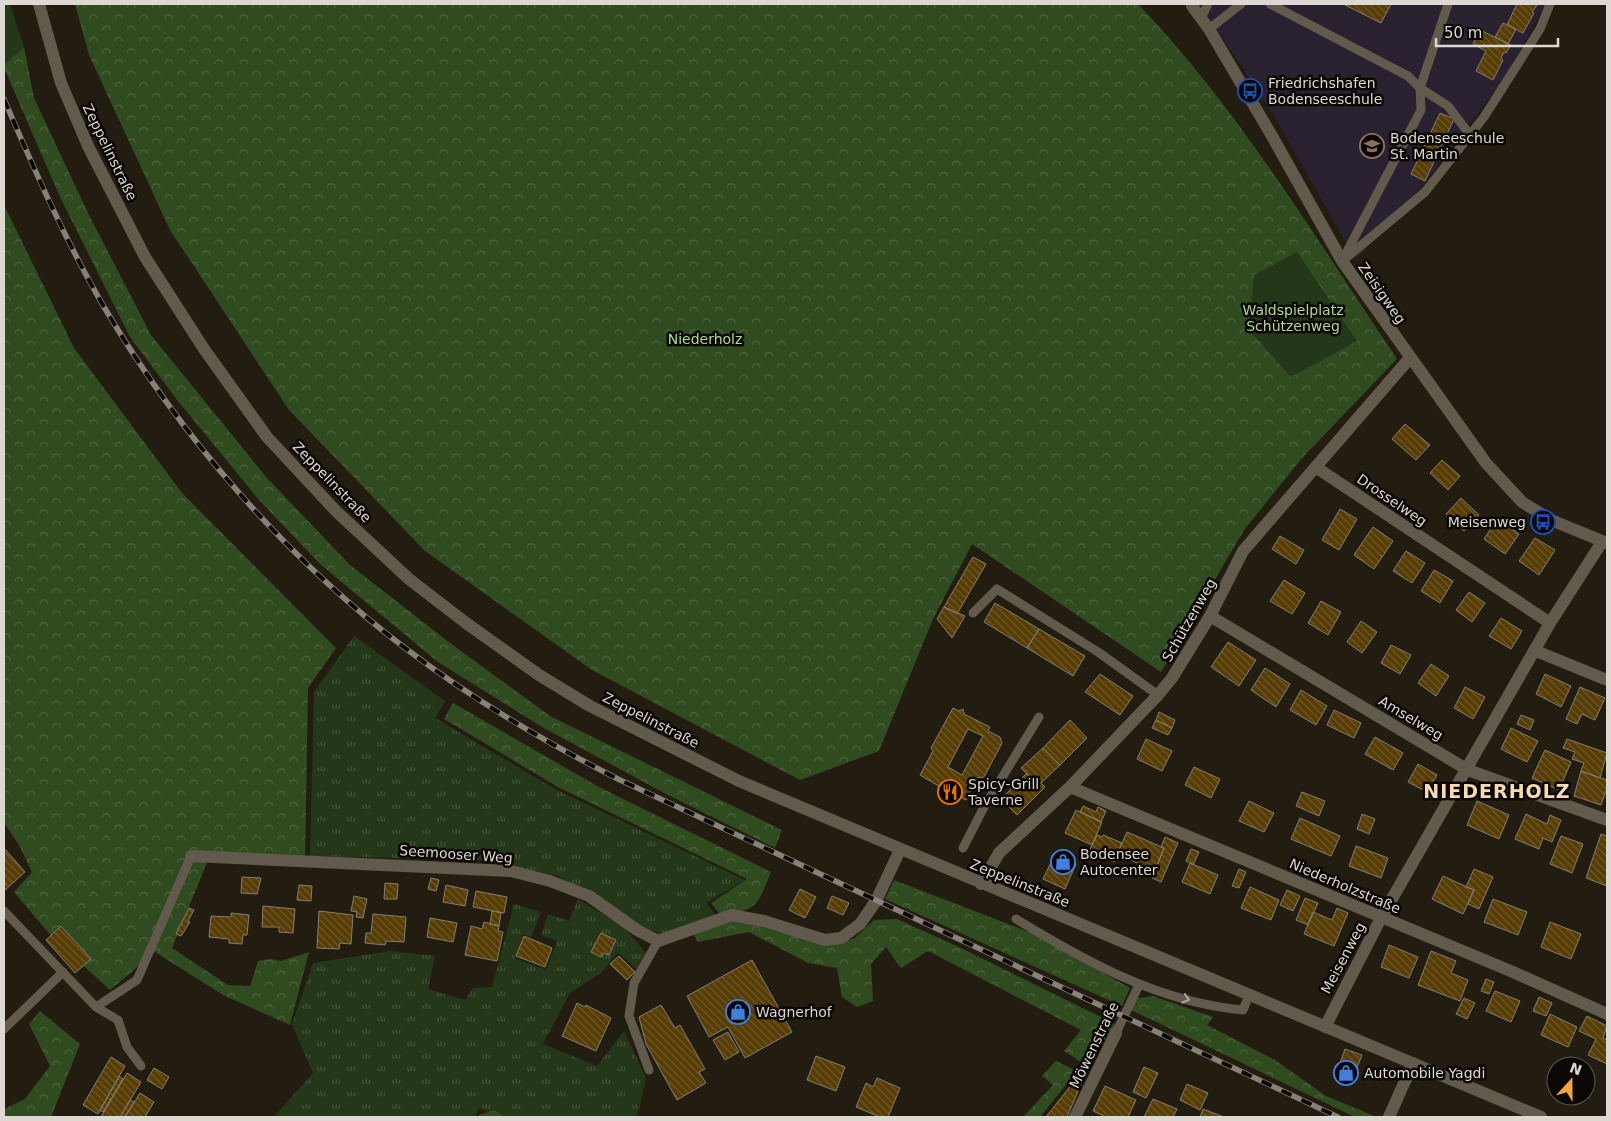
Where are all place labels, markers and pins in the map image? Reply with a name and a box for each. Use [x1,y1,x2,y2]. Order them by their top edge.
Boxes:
place label: Friedrichshafen Bodenseeschule [1268,75,1382,107]
bus stop icon: Friedrichshafen Bodenseeschule [1237,78,1263,104]
place label: Bodenseeschule St. Martin [1390,130,1504,162]
school or university icon: Bodenseeschule St. Martin [1359,133,1385,159]
bus stop icon: Meisenweg [1530,509,1556,535]
place label: Meisenweg [1448,514,1526,530]
place label: Spicy-Grill Taverne [967,776,1039,808]
restaurant icon: Spicy-Grill Taverne [937,779,963,805]
place label: Bodensee Autocenter [1080,846,1158,878]
shop icon: Bodensee Autocenter [1050,849,1076,875]
shop icon: Wagnerhof [725,999,751,1025]
place label: Wagnerhof [756,1004,833,1020]
shop icon: Automobile Yagdi [1333,1060,1359,1086]
place label: Automobile Yagdi [1364,1065,1485,1081]

